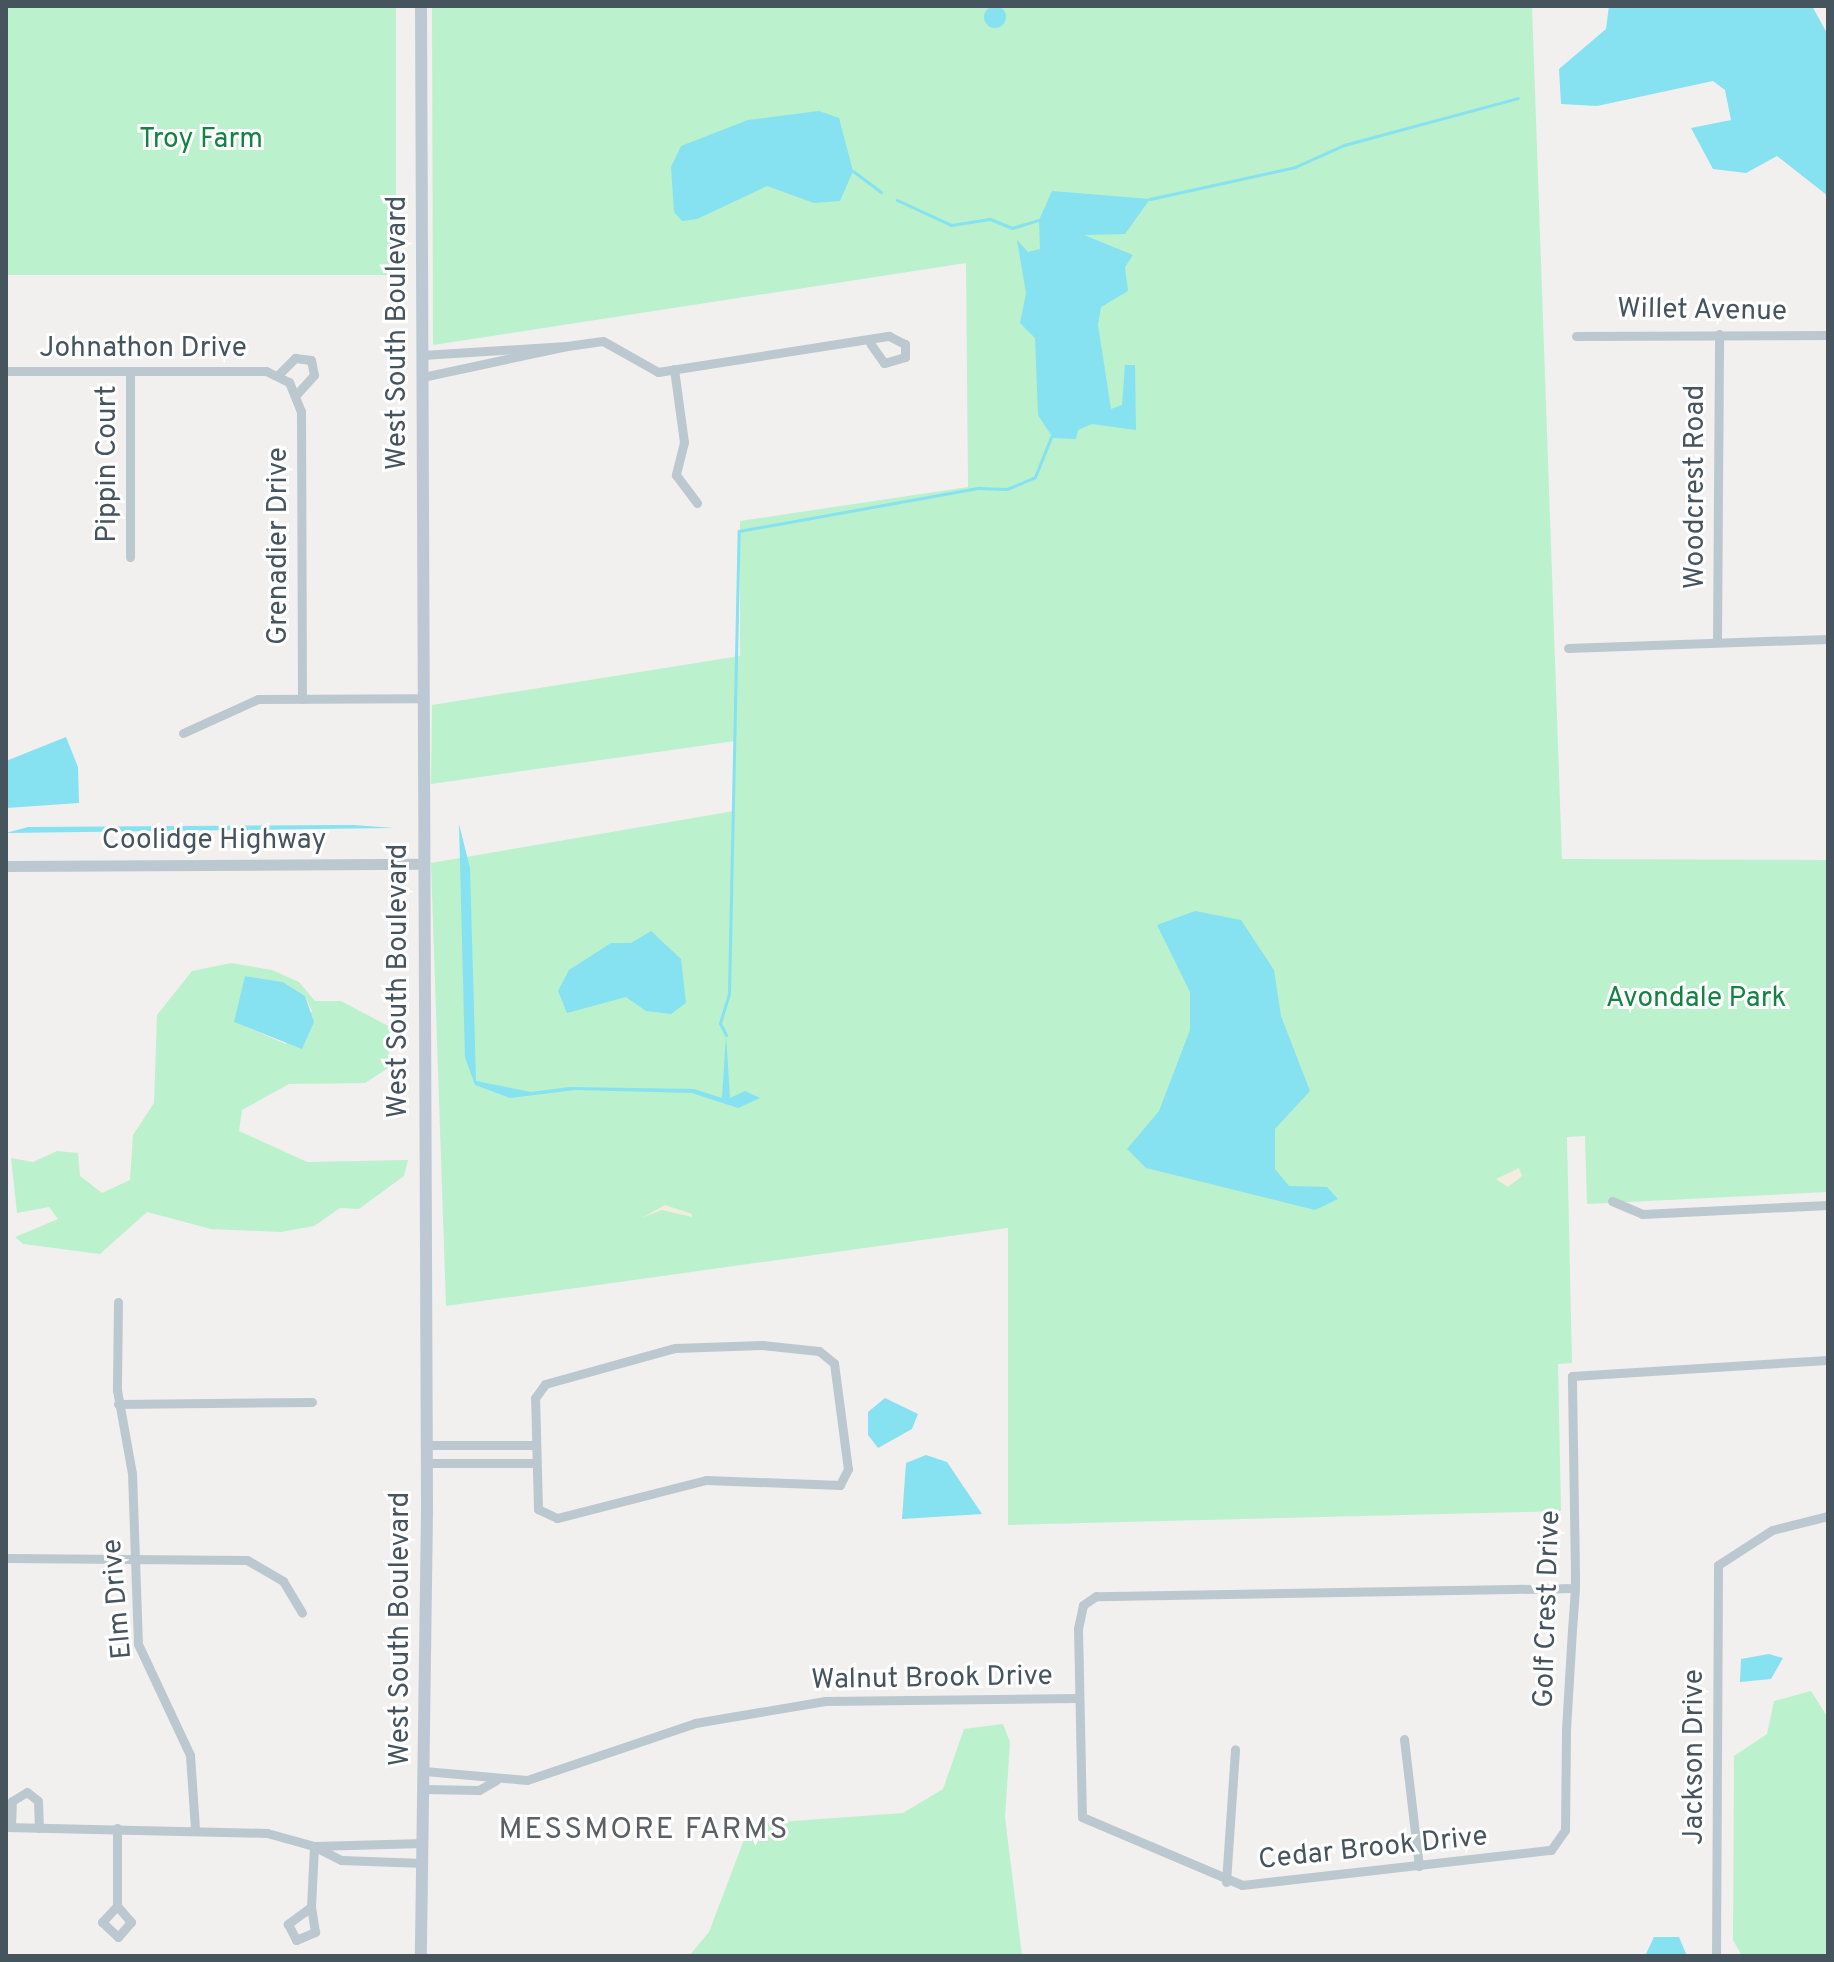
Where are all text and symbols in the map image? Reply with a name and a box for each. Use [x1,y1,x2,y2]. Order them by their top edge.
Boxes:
park label: Troy Farm [139,123,263,157]
street label: West South Boulevard [381,196,415,470]
street label: Willet Avenue [1616,293,1788,329]
street label: Johnathon Drive [39,332,247,366]
street label: Pippin Court [91,385,125,543]
street label: Woodcrest Road [1679,385,1713,589]
street label: Grenadier Drive [262,447,296,645]
street label: Coolidge Highway [102,824,326,858]
street label: West South Boulevard [382,844,416,1118]
park label: Avondale Park [1606,982,1786,1016]
street label: West South Boulevard [384,1492,418,1766]
street label: Golf Crest Drive [1528,1510,1568,1708]
street label: Elm Drive [96,1537,140,1661]
street label: Walnut Brook Drive [811,1660,1053,1698]
street label: Jackson Drive [1678,1669,1712,1845]
district label: MESSMORE FARMS [499,1813,789,1849]
street label: Cedar Brook Drive [1257,1820,1489,1878]

